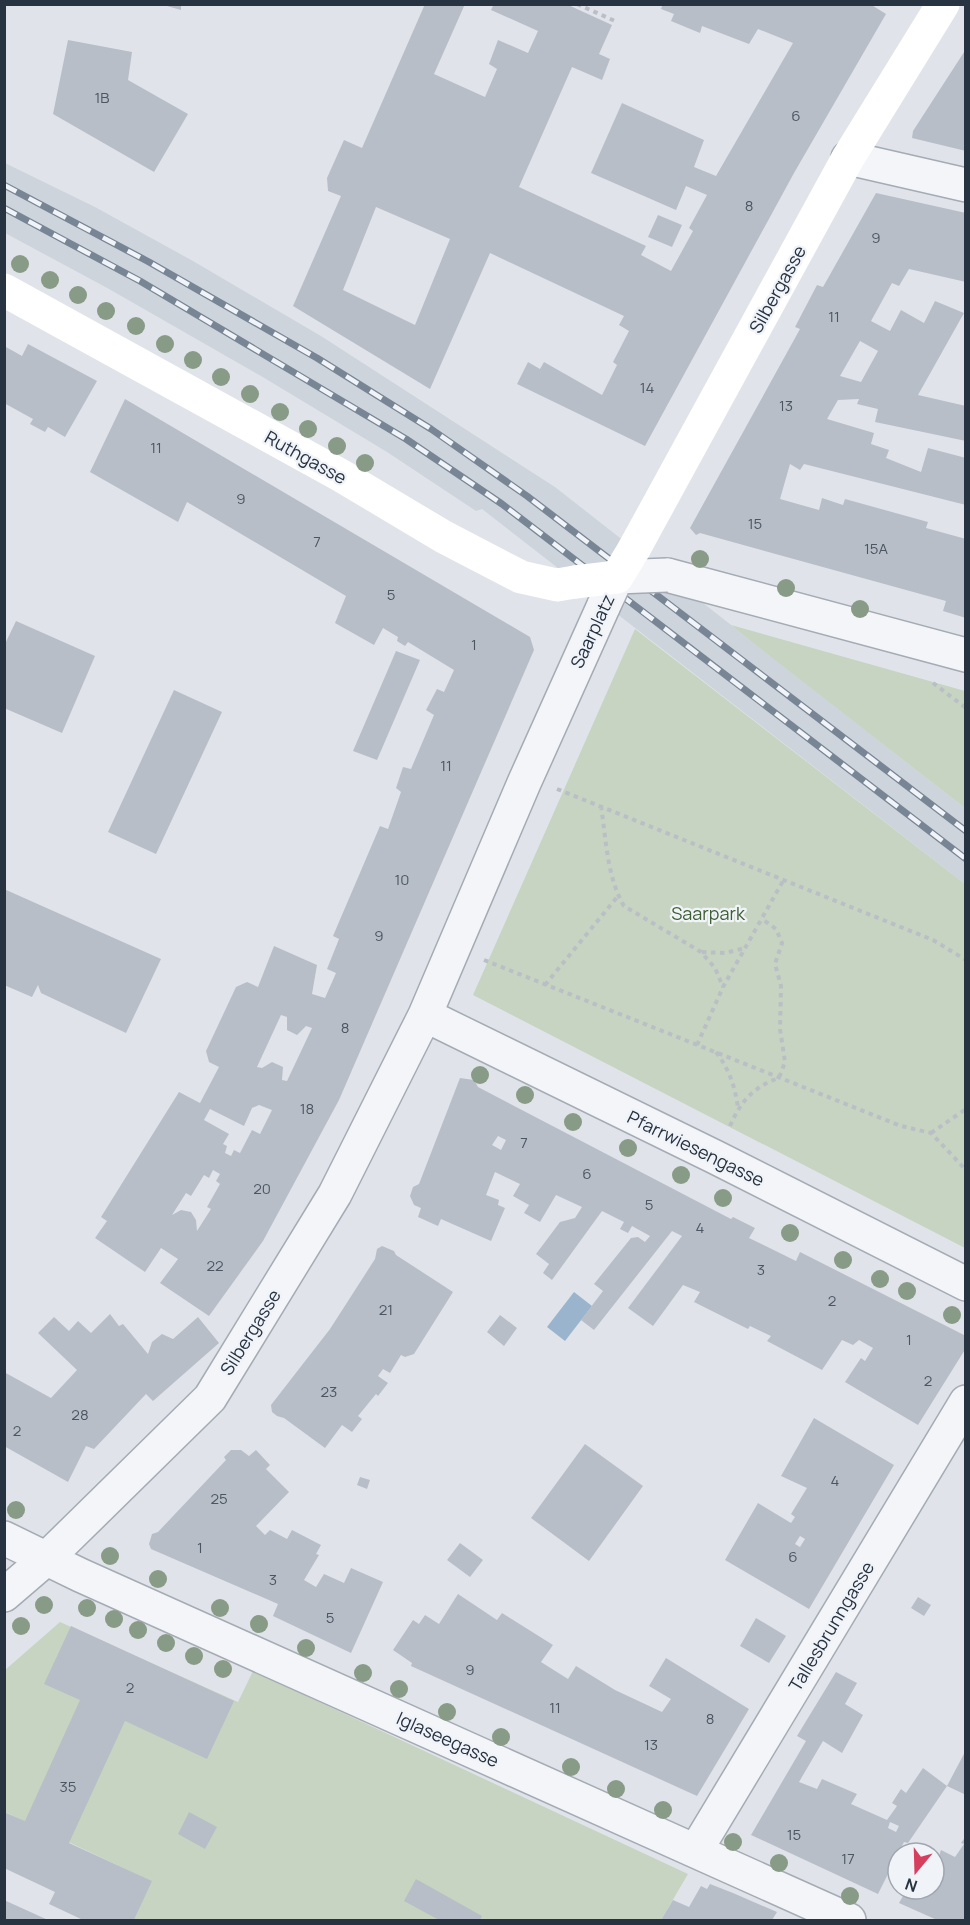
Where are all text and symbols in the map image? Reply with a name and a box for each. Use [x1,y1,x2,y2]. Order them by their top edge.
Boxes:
house number: 1B [94,87,110,108]
house number: 6 [791,105,801,126]
house number: 8 [745,195,753,216]
house number: 9 [871,227,881,248]
street label: Silbergasse [743,241,811,337]
house number: 11 [828,306,840,327]
house number: 14 [640,377,654,398]
house number: 13 [779,395,793,416]
street label: Ruthgasse [261,425,351,489]
house number: 11 [150,437,162,458]
house number: 9 [236,488,246,509]
house number: 15 [748,513,762,534]
house number: 7 [313,531,321,552]
house number: 15A [864,538,889,559]
house number: 5 [387,584,395,605]
street label: Saarplatz [564,590,620,672]
house number: 1 [471,634,477,655]
house number: 11 [440,755,452,776]
house number: 10 [395,869,410,890]
park label: Saarpark [671,901,746,925]
house number: 9 [374,925,384,946]
house number: 8 [341,1017,349,1038]
house number: 18 [300,1098,314,1119]
street label: Pfarrwiesengasse [623,1104,769,1192]
house number: 7 [520,1132,528,1153]
house number: 6 [582,1163,592,1184]
house number: 20 [253,1178,271,1199]
house number: 5 [645,1194,653,1215]
house number: 4 [696,1217,705,1238]
house number: 22 [206,1255,224,1276]
house number: 3 [757,1259,765,1280]
street label: Silbergasse [214,1285,286,1379]
house number: 2 [828,1290,836,1311]
house number: 21 [379,1299,393,1320]
house number: 1 [906,1329,912,1350]
house number: 2 [924,1370,932,1391]
house number: 23 [321,1381,337,1402]
house number: 28 [71,1404,89,1425]
house number: 2 [13,1420,21,1441]
house number: 4 [831,1470,840,1491]
house number: 25 [210,1488,228,1509]
house number: 1 [197,1537,203,1558]
house number: 6 [788,1546,798,1567]
street label: Tallesbrunngasse [783,1557,879,1695]
house number: 3 [269,1569,277,1590]
house number: 5 [326,1607,334,1628]
house number: 9 [465,1659,475,1680]
house number: 2 [126,1677,134,1698]
house number: 11 [549,1697,561,1718]
street label: Iglaseegasse [393,1706,503,1772]
house number: 8 [706,1708,714,1729]
house number: 13 [644,1734,658,1755]
house number: 35 [60,1776,76,1797]
house number: 15 [787,1824,801,1845]
north arrow [886,1841,946,1901]
house number: 17 [841,1848,855,1869]
text: N [902,1873,920,1897]

